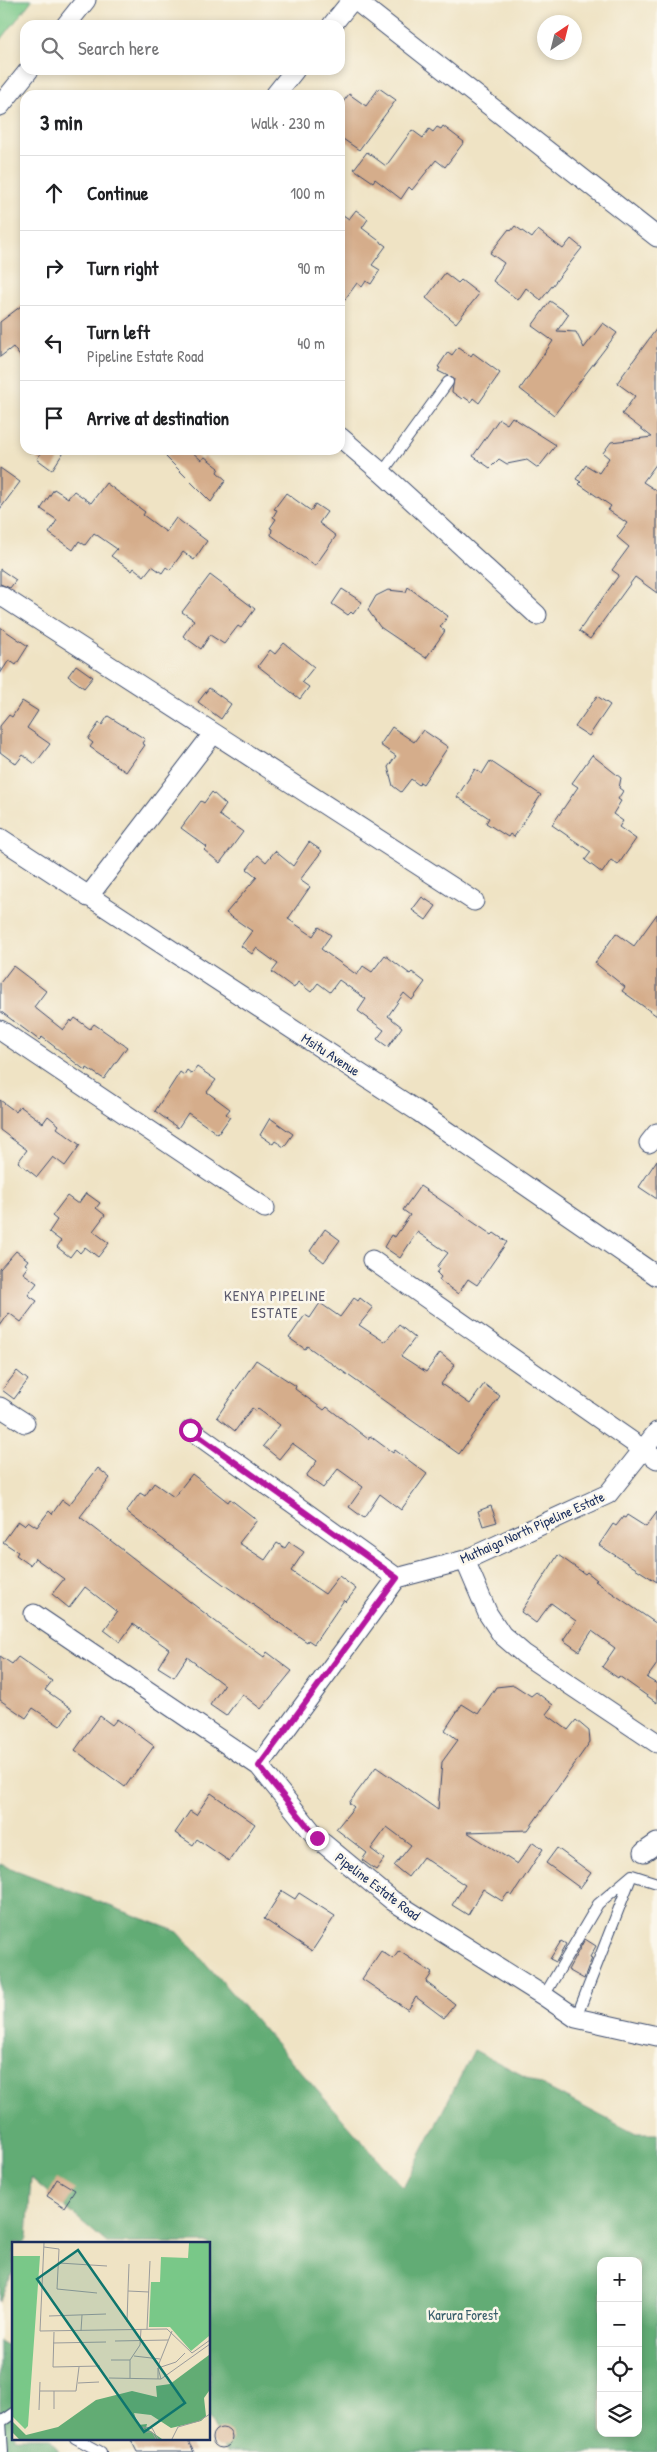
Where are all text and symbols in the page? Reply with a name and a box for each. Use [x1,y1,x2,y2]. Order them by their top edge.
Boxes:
north arrow [537,15,582,60]
search box [20,20,345,75]
icon: search [38,34,66,62]
text: Search here [78,35,159,61]
text: 3 min [40,108,83,137]
text: Walk · 230 m [251,112,325,134]
icon: ahead [40,179,68,207]
text: Continue [87,180,148,206]
text: 100 m [290,182,325,204]
icon: right [40,254,68,282]
text: Turn right [87,255,158,281]
text: 90 m [297,257,325,279]
text: Turn left [87,319,150,345]
icon: left [40,329,68,357]
text: 40 m [297,332,325,354]
text: Pipeline Estate Road [87,345,203,367]
icon: arrive [40,404,68,432]
text: Arrive at destination [87,405,229,431]
street label: Msitu Avenue [298,1028,364,1080]
district label: KENYA PIPELINE ESTATE [224,1285,326,1323]
route start [179,1419,202,1442]
street label: Muthaiga North Pipeline Estate [457,1486,608,1568]
route end [306,1827,329,1850]
street label: Pipeline Estate Road [331,1848,425,1925]
inset map [12,2242,210,2440]
map controls [597,2257,642,2437]
button: + [597,2257,642,2302]
button: − [597,2302,642,2347]
park label: Karura Forest [428,2305,498,2324]
button: locate [597,2347,642,2392]
button: layers [597,2392,642,2437]

